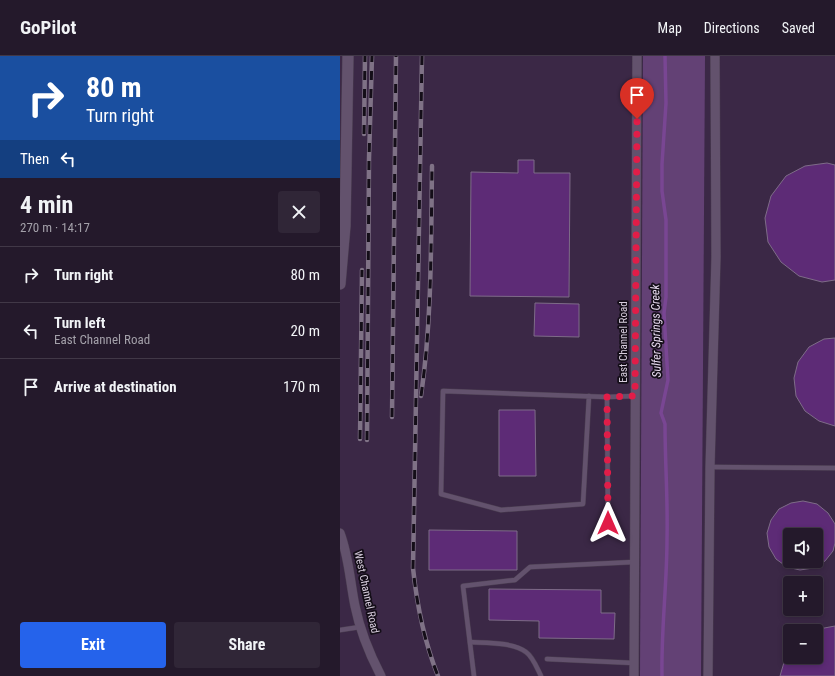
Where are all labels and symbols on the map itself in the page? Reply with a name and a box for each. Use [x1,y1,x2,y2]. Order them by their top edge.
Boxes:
pin [620,78,654,119]
water label: Sulfer Springs Creek [648,284,664,378]
street label: East Channel Road [617,301,630,383]
position arrow [587,502,629,544]
street label: West Channel Road [351,550,382,635]

